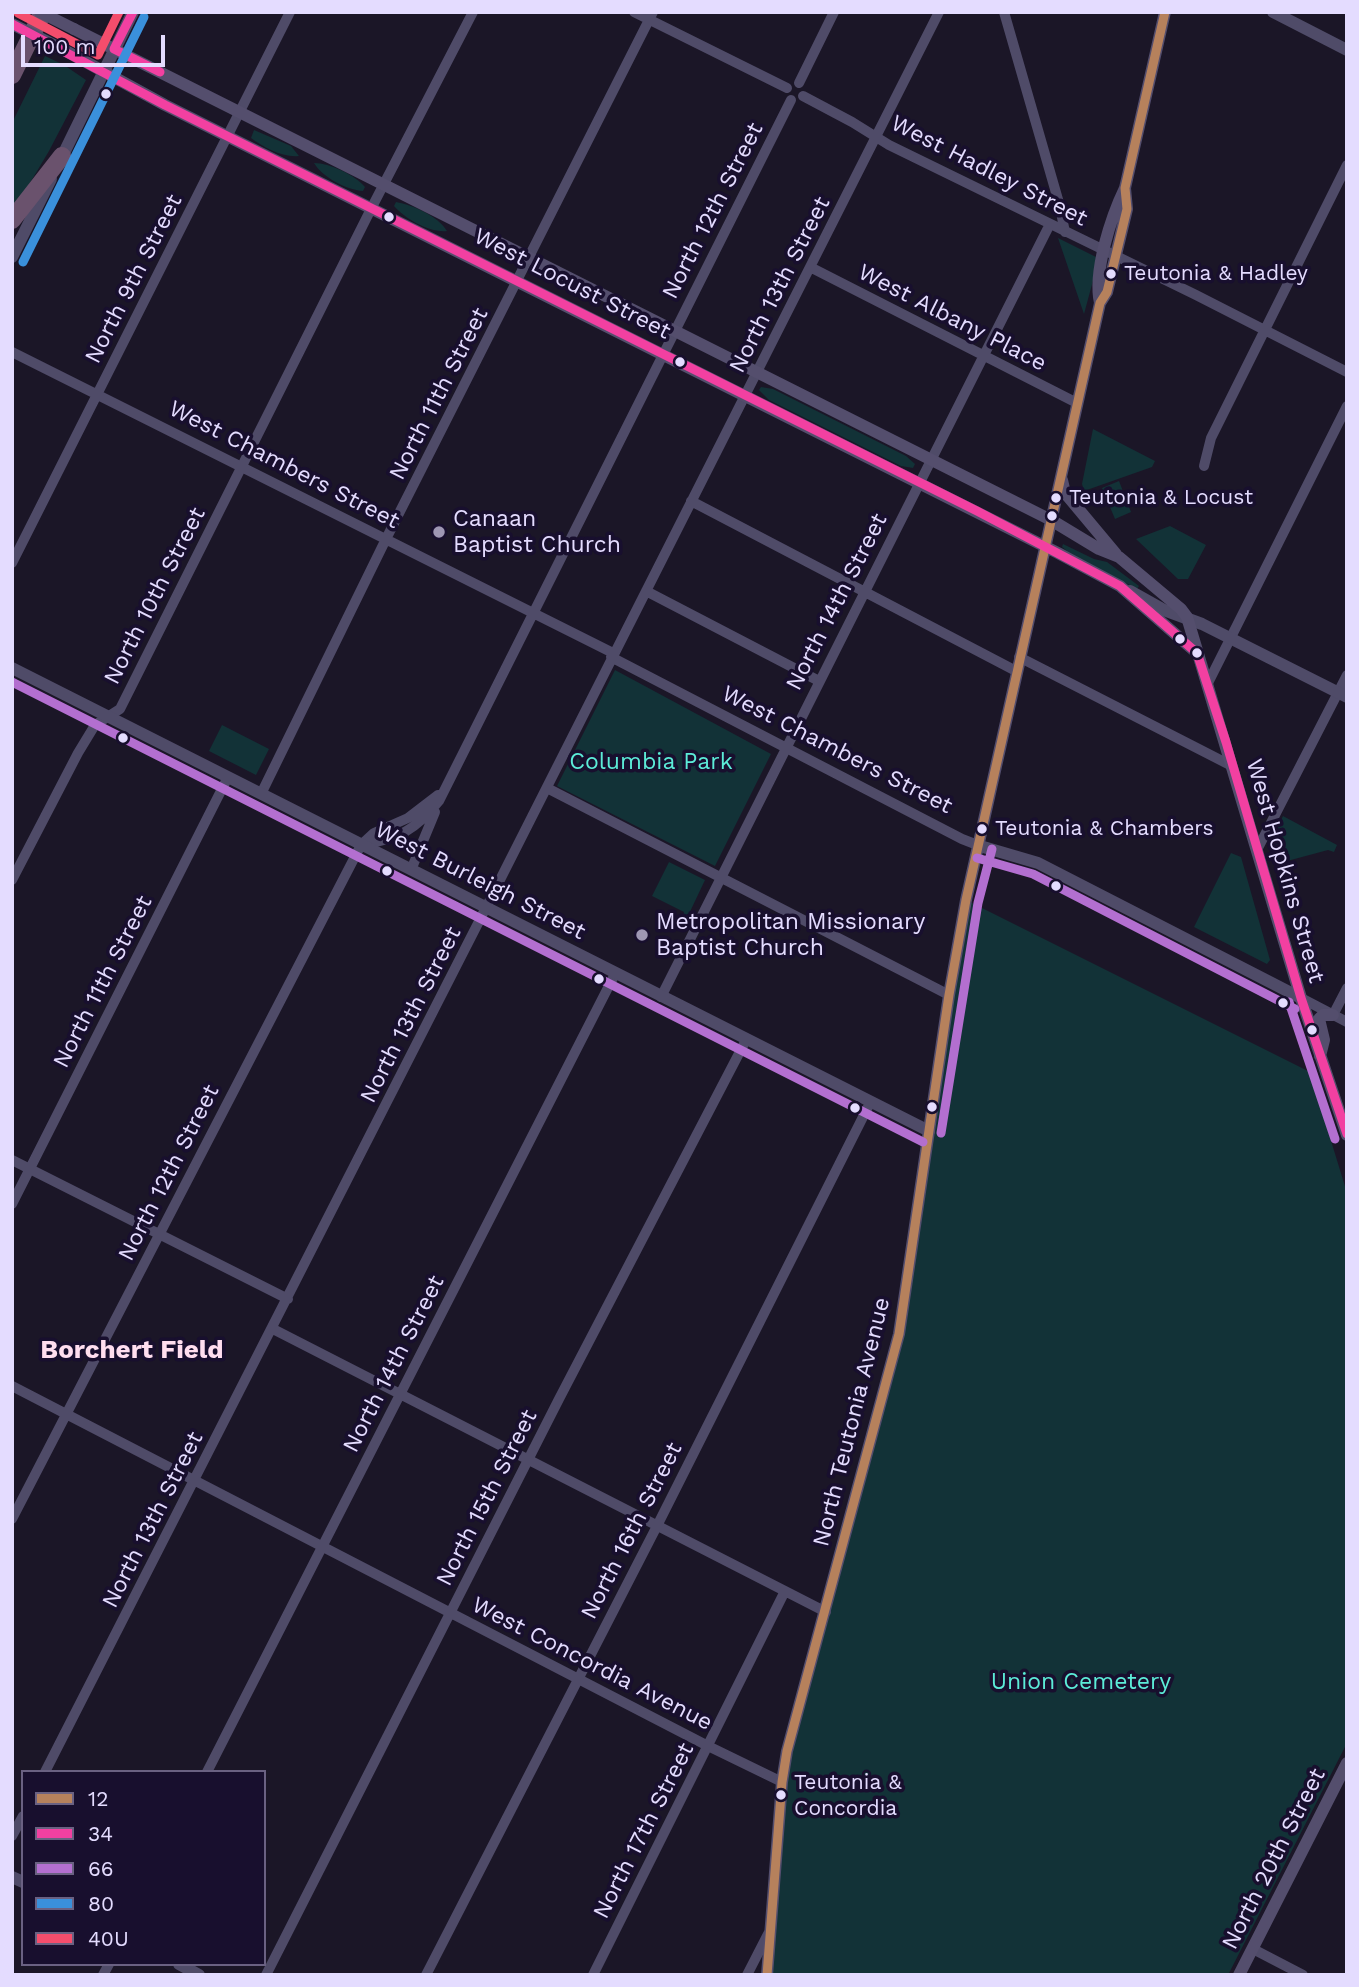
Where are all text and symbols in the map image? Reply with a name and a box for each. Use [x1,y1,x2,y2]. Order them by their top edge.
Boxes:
scale bar [24,21,168,65]
text: 100 m [34,34,96,59]
unlabelled marker [99,87,113,101]
street label: West Hadley Street [886,109,1092,233]
street label: North 12th Street [657,118,769,304]
street label: North 9th Street [79,190,189,368]
street label: North 13th Street [724,192,836,378]
unlabelled marker [382,210,396,224]
street label: West Locust Street [469,222,675,346]
street label: West Albany Place [853,259,1051,377]
place label: Teutonia & Hadley [1124,261,1308,287]
marker: Teutonia & Hadley [1104,267,1118,281]
street label: North 11th Street [384,303,494,485]
unlabelled marker [673,355,687,369]
street label: West Chambers Street [164,395,404,535]
place label: Teutonia & Locust [1069,485,1253,511]
marker: Teutonia & Locust [1049,491,1063,505]
street label: North 10th Street [98,503,212,689]
place label: Canaan Baptist Church [453,505,621,559]
street label: North 14th Street [780,509,894,695]
unlabelled marker [1045,509,1059,523]
marker: Canaan Baptist Church [431,524,447,540]
unlabelled marker [1173,632,1187,646]
unlabelled marker [1190,646,1204,660]
street label: West Chambers Street [717,680,957,820]
unlabelled marker [116,731,130,745]
park label: Columbia Park [569,748,733,776]
street label: West Hopkins Street [1240,756,1330,986]
street label: West Burleigh Street [370,816,590,946]
place label: Teutonia & Chambers [995,816,1214,842]
marker: Teutonia & Chambers [975,822,989,836]
unlabelled marker [380,864,394,878]
unlabelled marker [1049,879,1063,893]
street label: North 11th Street [48,891,158,1073]
place label: Metropolitan Missionary Baptist Church [656,908,925,962]
street label: North 13th Street [355,922,467,1108]
marker: Metropolitan Missionary Baptist Church [634,927,650,943]
unlabelled marker [592,972,606,986]
unlabelled marker [1276,996,1290,1010]
unlabelled marker [1305,1023,1319,1037]
street label: North 12th Street [113,1080,225,1266]
unlabelled marker [925,1100,939,1114]
unlabelled marker [848,1101,862,1115]
street label: North 14th Street [337,1271,451,1457]
street label: North Teutonia Avenue [808,1295,896,1549]
district label: Borchert Field [40,1334,224,1366]
street label: North 15th Street [431,1405,543,1591]
street label: North 13th Street [97,1427,209,1613]
street label: North 16th Street [575,1438,689,1624]
street label: West Concordia Avenue [467,1591,717,1737]
park label: Union Cemetery [991,1668,1171,1696]
street label: North 17th Street [588,1738,700,1924]
street label: North 20th Street [1216,1764,1332,1954]
legend [21,1770,266,1966]
place label: Teutonia & Concordia [794,1770,902,1820]
text: 12 [88,1786,108,1811]
marker: Teutonia & Concordia [774,1788,788,1802]
text: 34 [88,1821,113,1846]
text: 66 [88,1856,114,1881]
text: 80 [88,1891,114,1916]
text: 40U [88,1926,129,1951]

